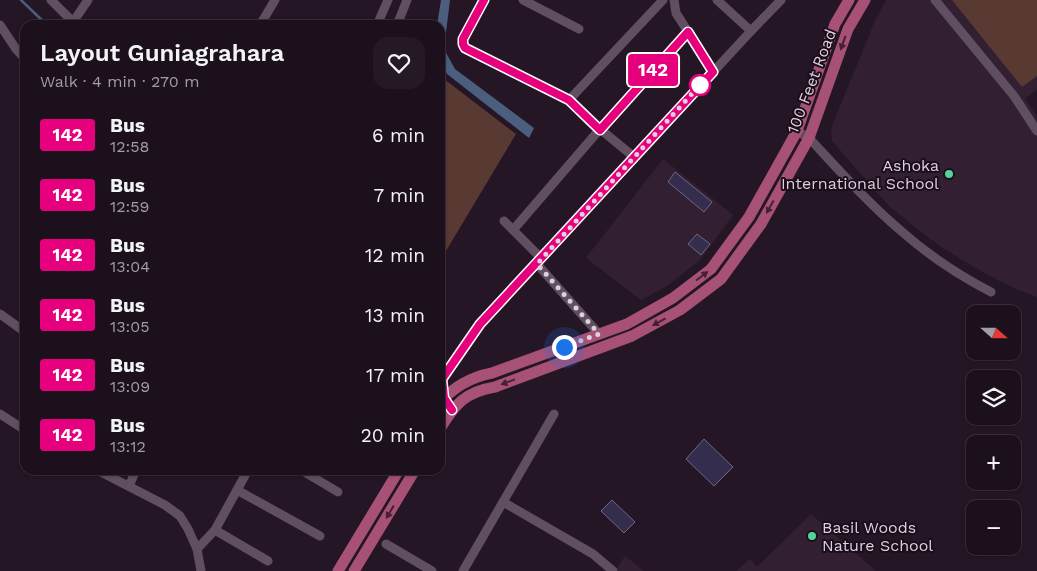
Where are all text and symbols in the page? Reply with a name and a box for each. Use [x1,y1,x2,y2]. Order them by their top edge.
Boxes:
street label: 100 Feet Road [783,26,840,136]
one-way arrow [839,36,846,51]
button: heart [373,37,425,89]
text: Layout Guniagrahara [40,39,284,67]
line badge: 142 [624,54,682,86]
text: 142 [638,59,668,80]
text: Walk · 4 min · 270 m [40,72,199,91]
unlabelled marker [689,74,711,96]
text: Bus [110,114,145,137]
text: 142 [53,124,82,145]
text: 6 min [372,124,425,147]
text: 12:58 [110,137,149,156]
place label: Ashoka International School [781,156,939,193]
marker: Ashoka International School [943,168,955,180]
text: Bus [110,174,145,197]
text: 142 [53,184,82,205]
text: 7 min [374,184,425,207]
text: 12:59 [110,197,150,216]
one-way arrow [766,200,774,215]
text: Bus [110,234,145,257]
text: 142 [53,244,82,265]
text: 12 min [365,244,425,267]
text: 13:04 [110,257,150,276]
one-way arrow [695,271,708,282]
text: Bus [110,294,145,317]
text: 142 [53,304,82,325]
text: 13 min [365,304,425,327]
north arrow [966,305,1021,360]
map controls [966,305,1021,555]
text: 13:05 [110,317,150,336]
one-way arrow [652,317,665,326]
your location [552,335,577,360]
text: Bus [110,354,145,377]
text: 142 [53,364,82,385]
text: 17 min [366,364,425,387]
button: layers [966,370,1021,425]
text: 13:09 [110,377,150,396]
one-way arrow [500,378,515,386]
text: Bus [110,414,145,437]
text: 142 [53,424,82,445]
text: 20 min [361,424,425,447]
button: + [966,435,1021,490]
text: 13:12 [110,437,146,456]
button: − [966,500,1021,555]
one-way arrow [385,505,394,518]
place label: Basil Woods Nature School [822,518,933,555]
marker: Basil Woods Nature School [806,530,818,542]

